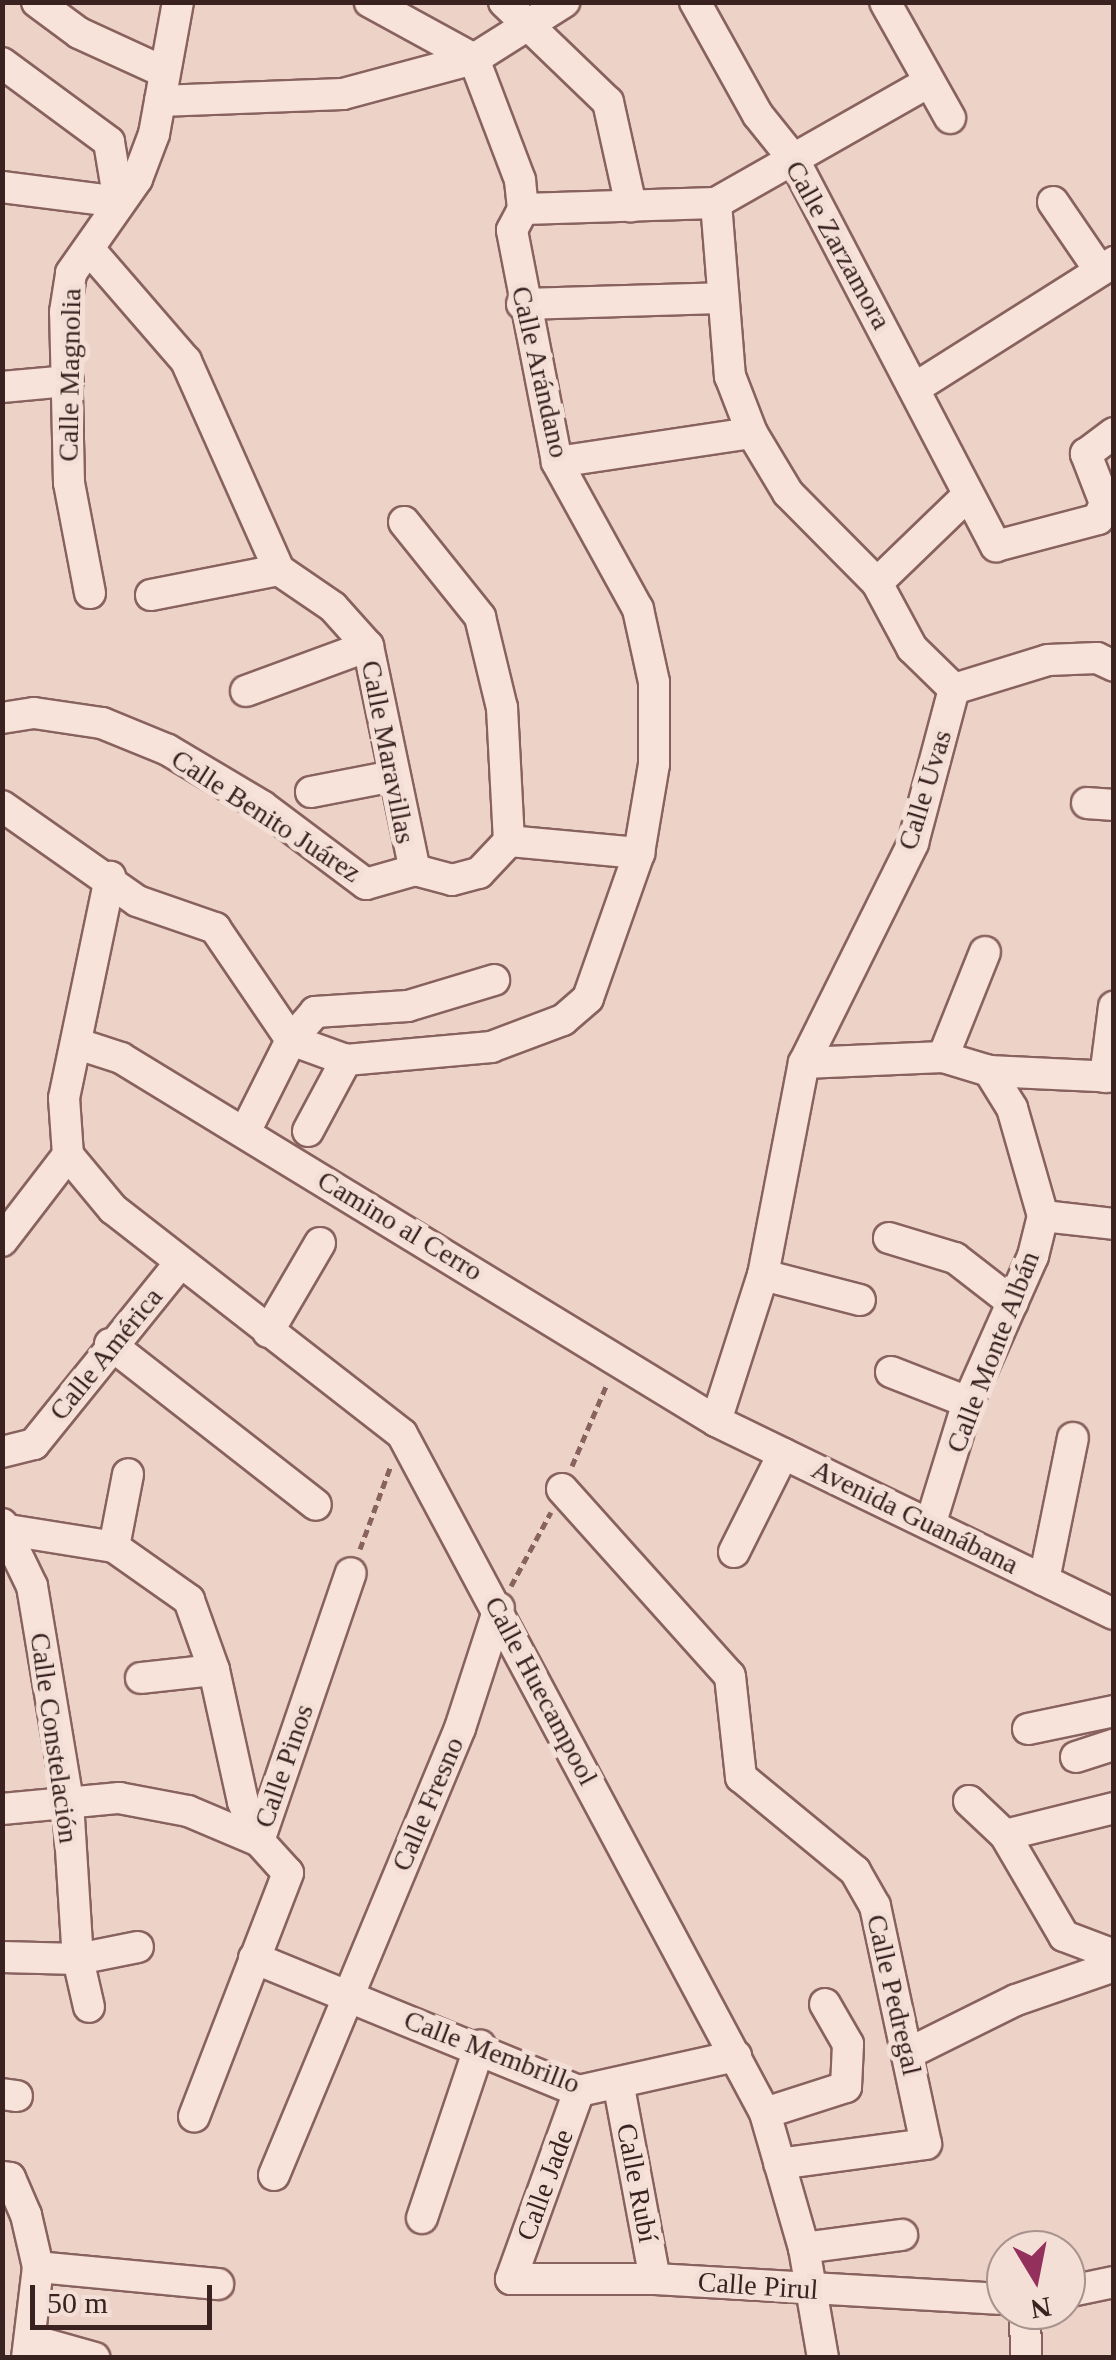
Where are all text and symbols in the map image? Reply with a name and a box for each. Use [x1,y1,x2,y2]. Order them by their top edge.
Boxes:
street label: Calle Zarzamora [778,155,898,335]
street label: Calle Arándano [504,282,576,462]
street label: Calle Magnolia [52,288,88,462]
street label: Calle Maravillas [354,658,422,846]
street label: Calle Uvas [891,726,959,854]
street label: Calle Benito Juárez [165,742,367,890]
street label: Camino al Cerro [311,1164,489,1288]
street label: Calle Monte Albán [939,1246,1047,1458]
street label: Calle América [42,1280,170,1428]
street label: Avenida Guanábana [806,1452,1024,1582]
street label: Calle Huecampool [477,1591,605,1791]
street label: Calle Constelación [23,1631,85,1845]
street label: Calle Pinos [247,1700,321,1832]
street label: Calle Fresno [385,1732,471,1876]
street label: Calle Pedregal [859,1911,929,2079]
street label: Calle Membrillo [399,2003,585,2101]
street label: Calle Rubí [609,2121,665,2245]
street label: Calle Jade [509,2125,581,2245]
north arrow [986,2230,1086,2330]
scale bar [35,2265,218,2327]
street label: Calle Pirul [697,2265,819,2307]
text: 50 m [47,2286,108,2319]
text: N [1028,2291,1054,2325]

